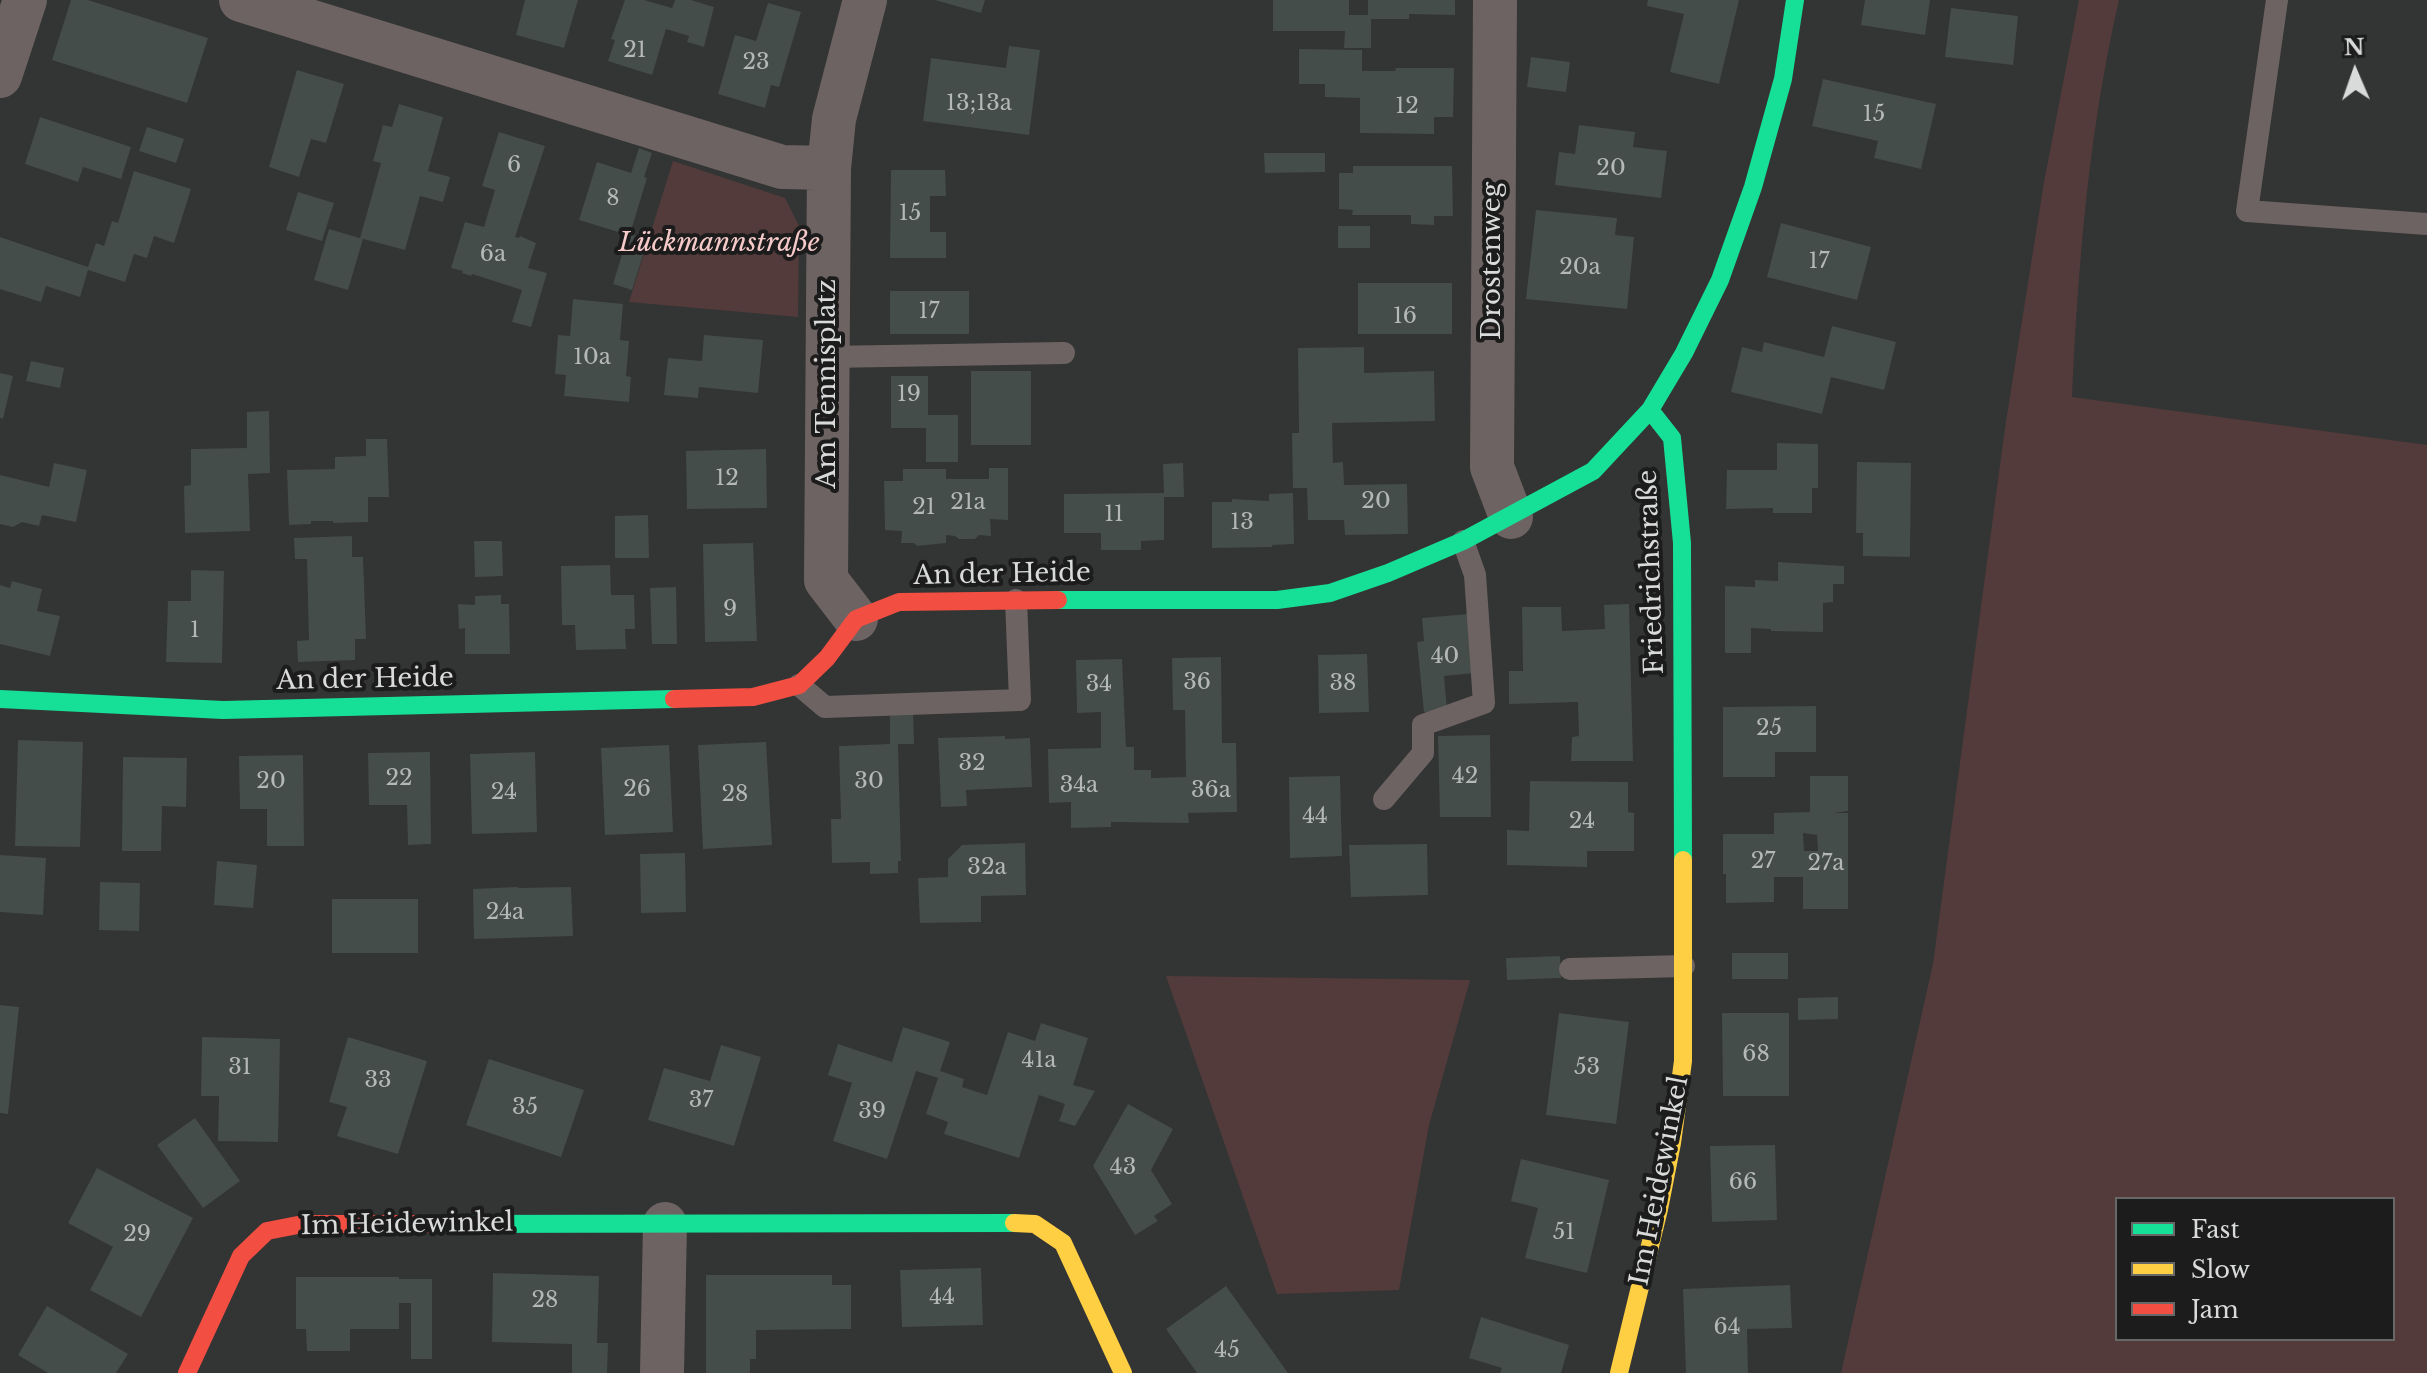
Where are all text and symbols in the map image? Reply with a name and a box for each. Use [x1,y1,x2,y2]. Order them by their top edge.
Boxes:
north arrow [2315,32,2395,112]
text: N [2343,34,2365,61]
house number: 21 [623,38,647,64]
house number: 23 [742,50,770,76]
house number: 13;13a [946,91,1012,117]
house number: 12 [1395,94,1419,120]
house number: 15 [1863,102,1885,128]
house number: 6 [507,153,521,179]
house number: 20 [1596,156,1626,182]
street label: Drostenweg [1477,182,1509,340]
house number: 8 [606,186,620,212]
house number: 15 [899,201,921,227]
park label: Lückmannstraße [618,228,820,260]
house number: 6a [480,242,506,268]
house number: 17 [1809,249,1829,275]
house number: 20a [1559,255,1601,281]
street label: Am Tennisplatz [812,279,844,489]
house number: 17 [919,299,939,325]
house number: 16 [1393,304,1417,330]
house number: 10a [573,345,611,371]
house number: 19 [897,382,921,408]
house number: 12 [715,466,739,492]
street label: Friedrichstraße [1633,469,1671,675]
house number: 20 [1361,489,1391,515]
house number: 21a [950,490,986,516]
house number: 21 [912,495,936,521]
house number: 11 [1104,502,1124,528]
house number: 13 [1230,510,1254,536]
street label: An der Heide [913,558,1091,592]
house number: 9 [723,597,737,623]
house number: 1 [190,618,200,644]
house number: 40 [1431,644,1459,670]
street label: An der Heide [276,663,454,697]
house number: 36 [1183,670,1211,696]
house number: 38 [1330,671,1356,697]
house number: 34 [1086,672,1112,698]
house number: 25 [1756,716,1782,742]
house number: 32 [958,751,986,777]
house number: 42 [1452,764,1478,790]
house number: 22 [385,766,413,792]
house number: 20 [256,769,286,795]
house number: 30 [854,769,884,795]
house number: 34a [1060,773,1098,799]
house number: 26 [623,777,651,803]
house number: 36a [1191,778,1231,804]
house number: 24 [491,780,517,806]
house number: 28 [722,782,748,808]
house number: 44 [1302,804,1328,830]
house number: 24 [1569,809,1595,835]
house number: 27 [1751,849,1775,875]
house number: 27a [1808,851,1844,877]
house number: 32a [967,855,1007,881]
house number: 24a [486,900,524,926]
house number: 68 [1742,1042,1770,1068]
house number: 41a [1022,1048,1056,1074]
house number: 31 [228,1055,252,1081]
house number: 53 [1574,1055,1600,1081]
house number: 33 [364,1068,392,1094]
street label: Im Heidewinkel [1624,1074,1696,1288]
house number: 37 [689,1088,713,1114]
house number: 35 [512,1095,538,1121]
house number: 39 [858,1099,886,1125]
house number: 43 [1110,1155,1136,1181]
house number: 66 [1729,1170,1757,1196]
legend [2115,1197,2395,1341]
street label: Im Heidewinkel [300,1208,514,1242]
text: Fast [2191,1215,2239,1244]
house number: 51 [1553,1220,1575,1246]
house number: 29 [123,1222,151,1248]
text: Slow [2191,1255,2250,1284]
house number: 44 [929,1285,955,1311]
house number: 28 [532,1288,558,1314]
text: Jam [2191,1295,2239,1324]
house number: 64 [1713,1315,1741,1341]
house number: 45 [1214,1338,1240,1364]

